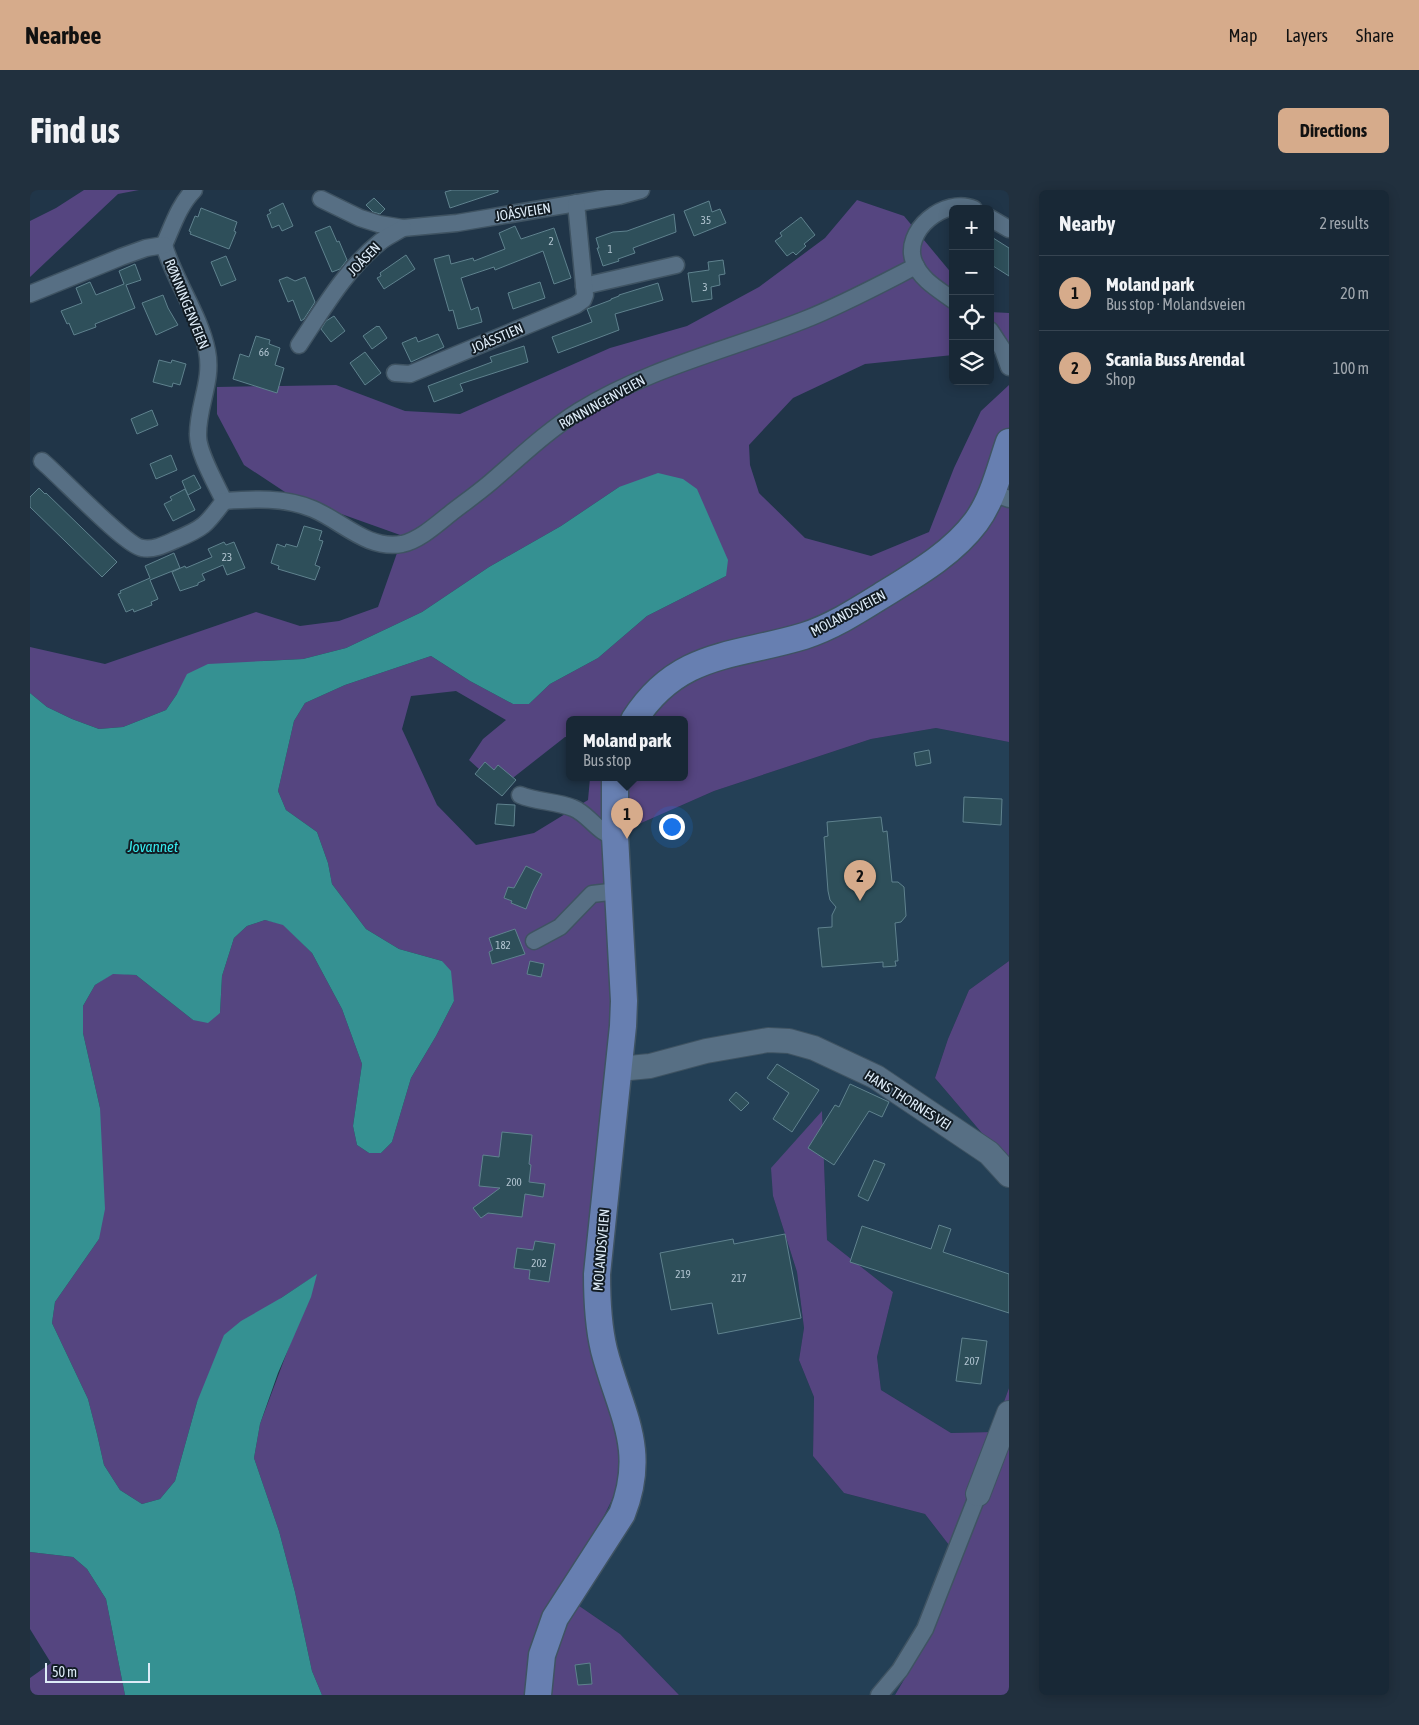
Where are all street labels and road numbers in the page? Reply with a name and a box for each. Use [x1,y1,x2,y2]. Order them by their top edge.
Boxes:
street label: JOÅSVEIEN [494,199,552,224]
street label: JOÅSEN [344,238,384,279]
street label: RØNNINGENVEIEN [162,257,212,351]
street label: JOÅSSTIEN [468,319,526,356]
street label: RØNNINGENVEIEN [556,372,648,432]
street label: MOLANDSVEIEN [808,587,888,639]
street label: HANS THORNES VEI [862,1067,954,1133]
street label: MOLANDSVEIEN [589,1208,613,1292]

